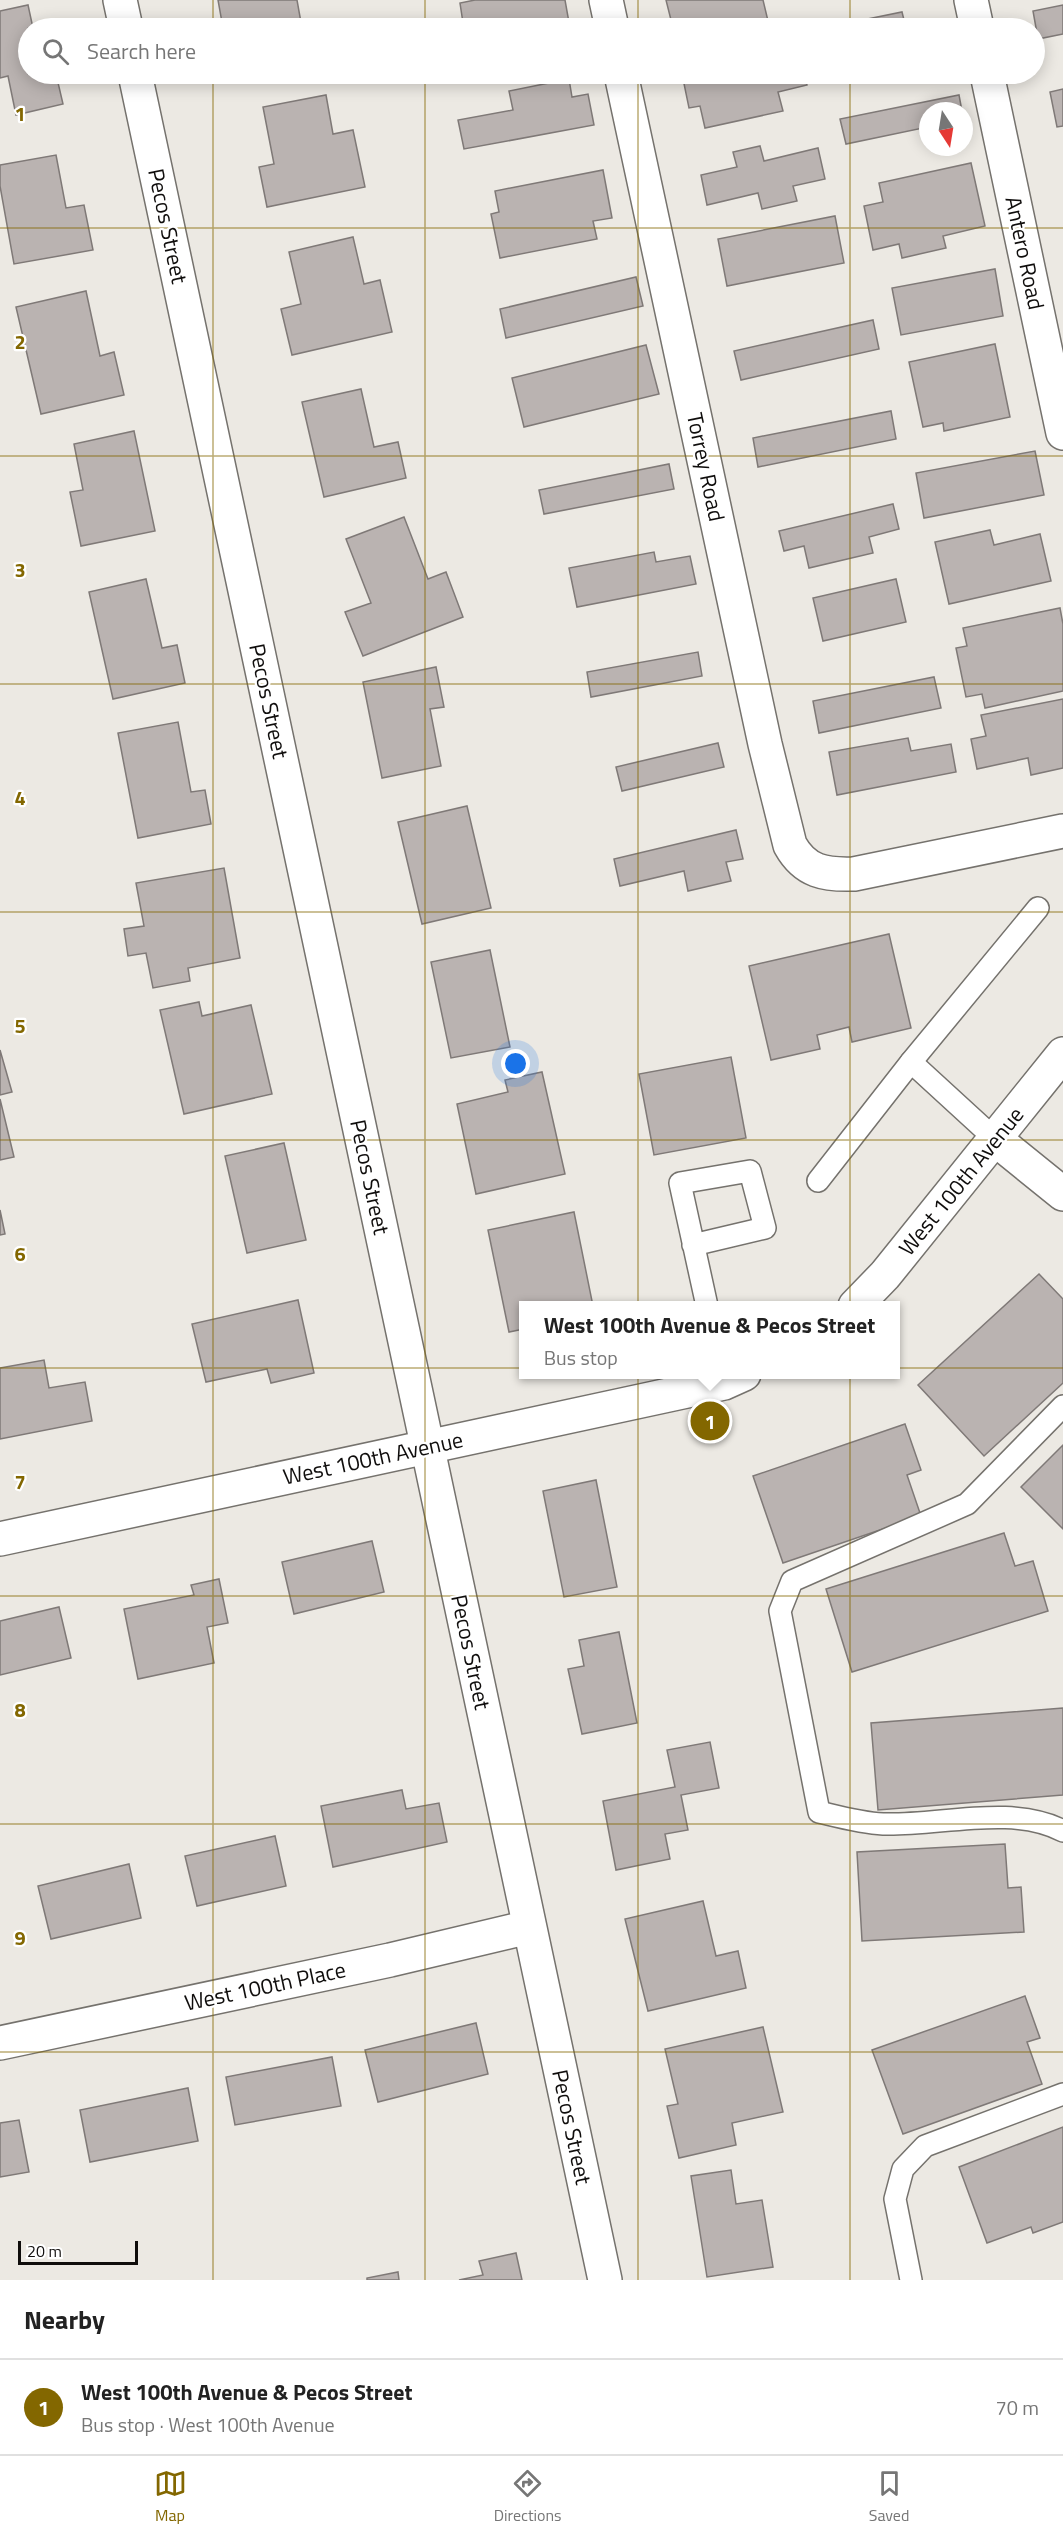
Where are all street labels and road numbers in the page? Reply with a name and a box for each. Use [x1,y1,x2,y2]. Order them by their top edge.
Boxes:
street label: Pecos Street [139,165,197,287]
street label: Antero Road [996,193,1054,313]
street label: Torrey Road [678,410,734,524]
street label: Pecos Street [240,640,298,762]
street label: West 100th Avenue [890,1099,1032,1263]
street label: Pecos Street [341,1116,399,1238]
street label: West 100th Avenue [280,1422,466,1494]
street label: Pecos Street [442,1591,500,1713]
street label: West 100th Place [181,1952,349,2020]
street label: Pecos Street [543,2066,601,2188]

